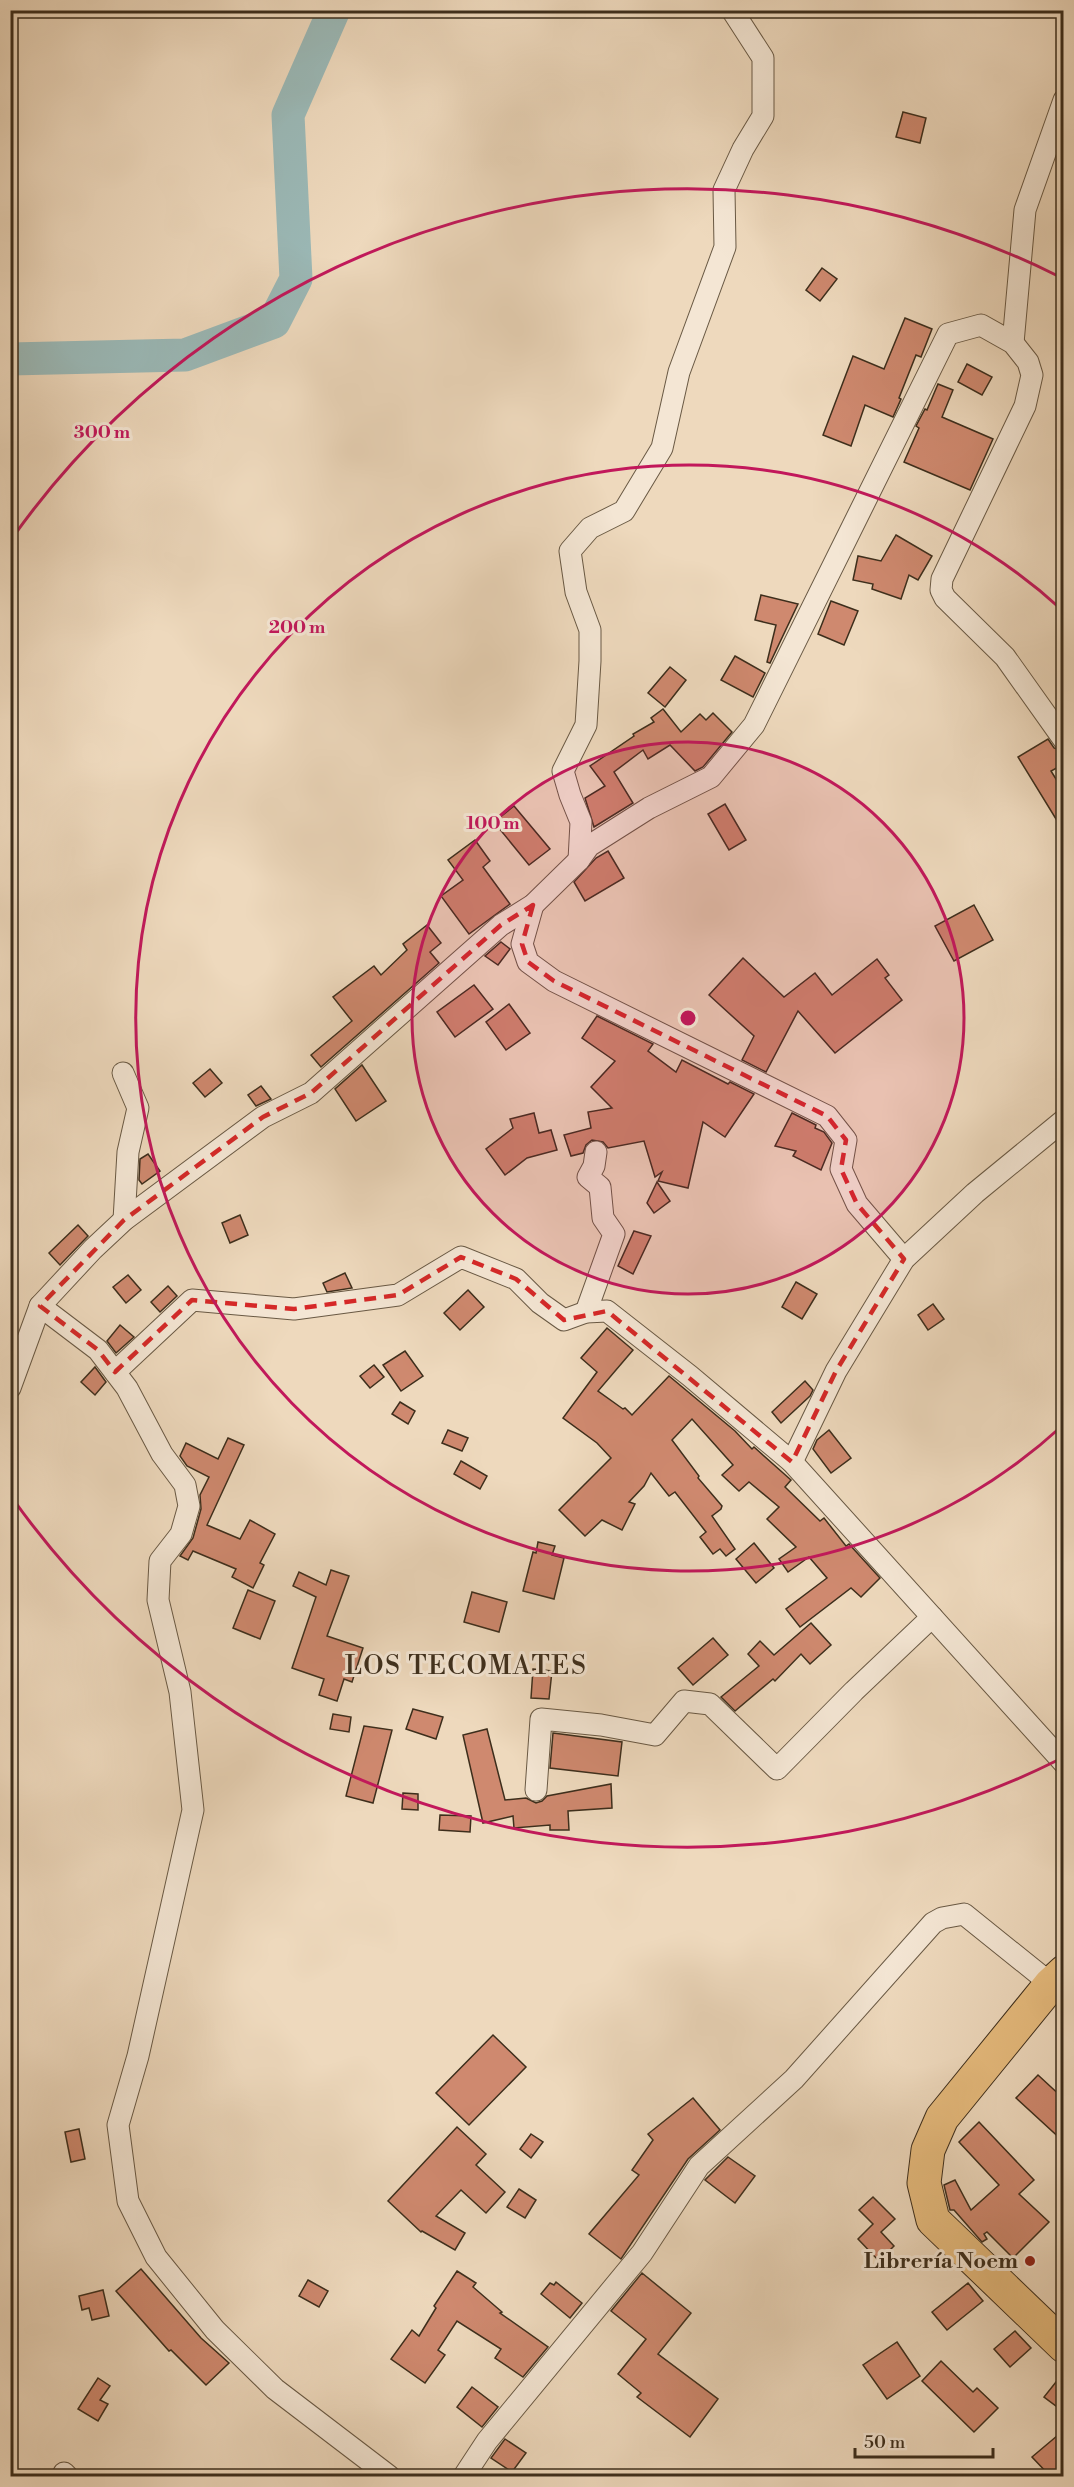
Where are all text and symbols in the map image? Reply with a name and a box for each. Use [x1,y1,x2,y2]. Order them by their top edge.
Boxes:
text: 300 m [74,421,131,444]
text: 200 m [269,616,326,639]
text: 100 m [466,812,520,835]
centre of rings [678,1008,698,1028]
district label: LOS TECOMATES [345,1650,587,1682]
place label: Librería Noem [864,2248,1018,2275]
marker: Librería Noem [1023,2254,1037,2268]
scale bar [855,2421,993,2459]
text: 50 m [864,2431,906,2454]

